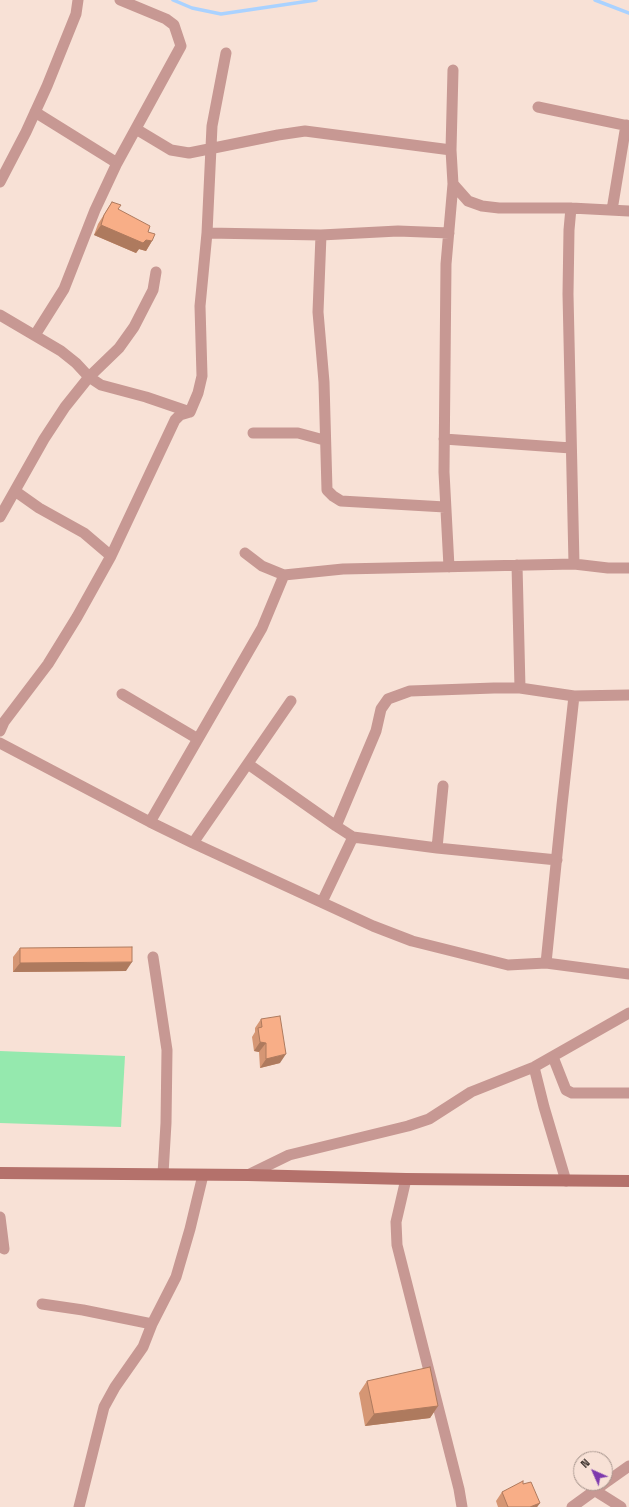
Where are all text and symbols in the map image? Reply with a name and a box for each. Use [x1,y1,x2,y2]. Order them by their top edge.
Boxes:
north arrow [573,1451,613,1491]
text: N [578,1456,593,1471]

